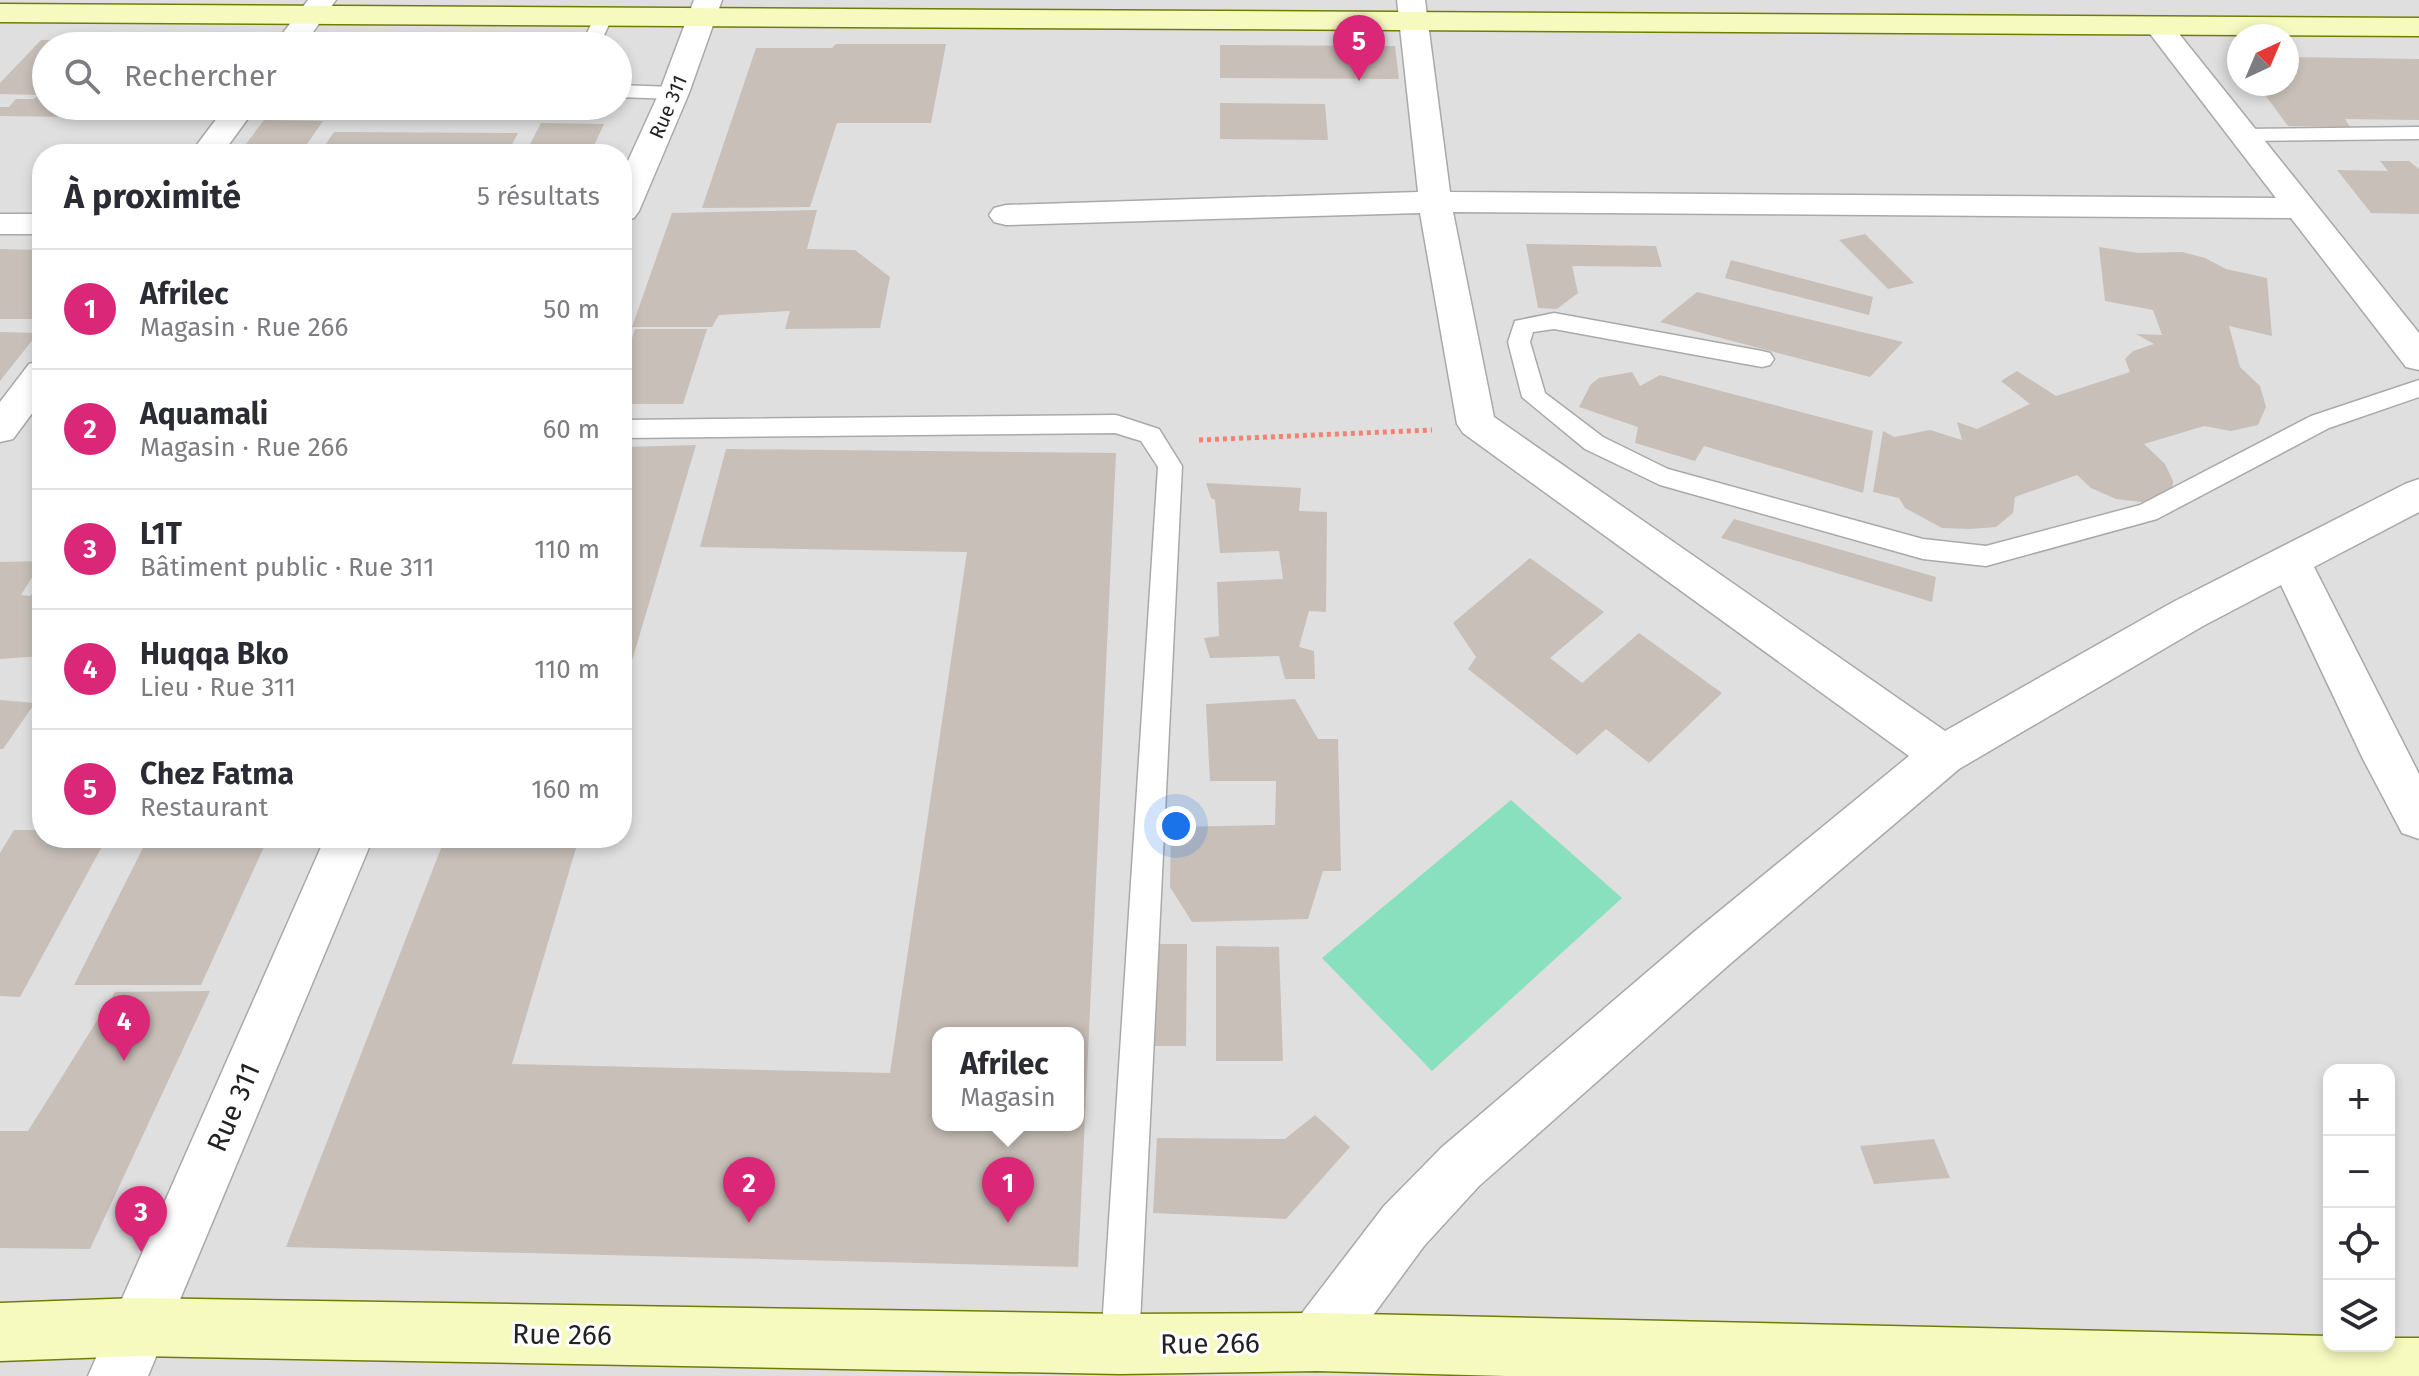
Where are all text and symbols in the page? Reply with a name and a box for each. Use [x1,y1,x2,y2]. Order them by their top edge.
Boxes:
pin: 5 [1333,15,1385,81]
north arrow [2227,24,2299,96]
search box [32,32,632,120]
icon: search [60,54,104,98]
text: Rechercher [124,58,277,94]
street label: Rue 311 [644,72,692,142]
text: À proximité [64,176,241,217]
text: 5 résultats [477,181,600,212]
text: Afrilec [140,276,229,312]
text: 1 [84,294,96,325]
text: 50 m [543,294,600,325]
text: Magasin · Rue 266 [140,312,348,343]
text: Aquamali [140,396,268,432]
text: 2 [83,414,97,445]
text: 60 m [542,414,600,445]
text: Magasin · Rue 266 [140,432,348,463]
text: L1T [140,516,182,552]
text: 3 [83,534,97,565]
text: 110 m [534,534,600,565]
text: Bâtiment public · Rue 311 [140,552,434,583]
text: Huqqa Bko [140,636,289,672]
text: 4 [83,654,97,685]
text: 110 m [534,654,600,685]
text: Lieu · Rue 311 [140,672,296,703]
text: Chez Fatma [140,756,294,792]
text: 5 [83,774,97,805]
text: 160 m [531,774,600,805]
text: Restaurant [140,792,268,823]
your location [1156,806,1196,846]
pin: 4 [98,995,150,1061]
popup [932,1027,1084,1131]
text: Afrilec [960,1046,1049,1082]
street label: Rue 311 [200,1058,267,1156]
map controls [2323,1064,2395,1352]
button: + [2323,1064,2395,1136]
text: Magasin [960,1082,1056,1113]
button: − [2323,1136,2395,1208]
pin: 2 [723,1157,775,1223]
pin: 1 [982,1157,1034,1223]
pin: 3 [115,1186,167,1252]
button: locate [2323,1208,2395,1280]
button: layers [2323,1280,2395,1352]
street label: Rue 266 [512,1317,612,1352]
street label: Rue 266 [1160,1326,1260,1361]

